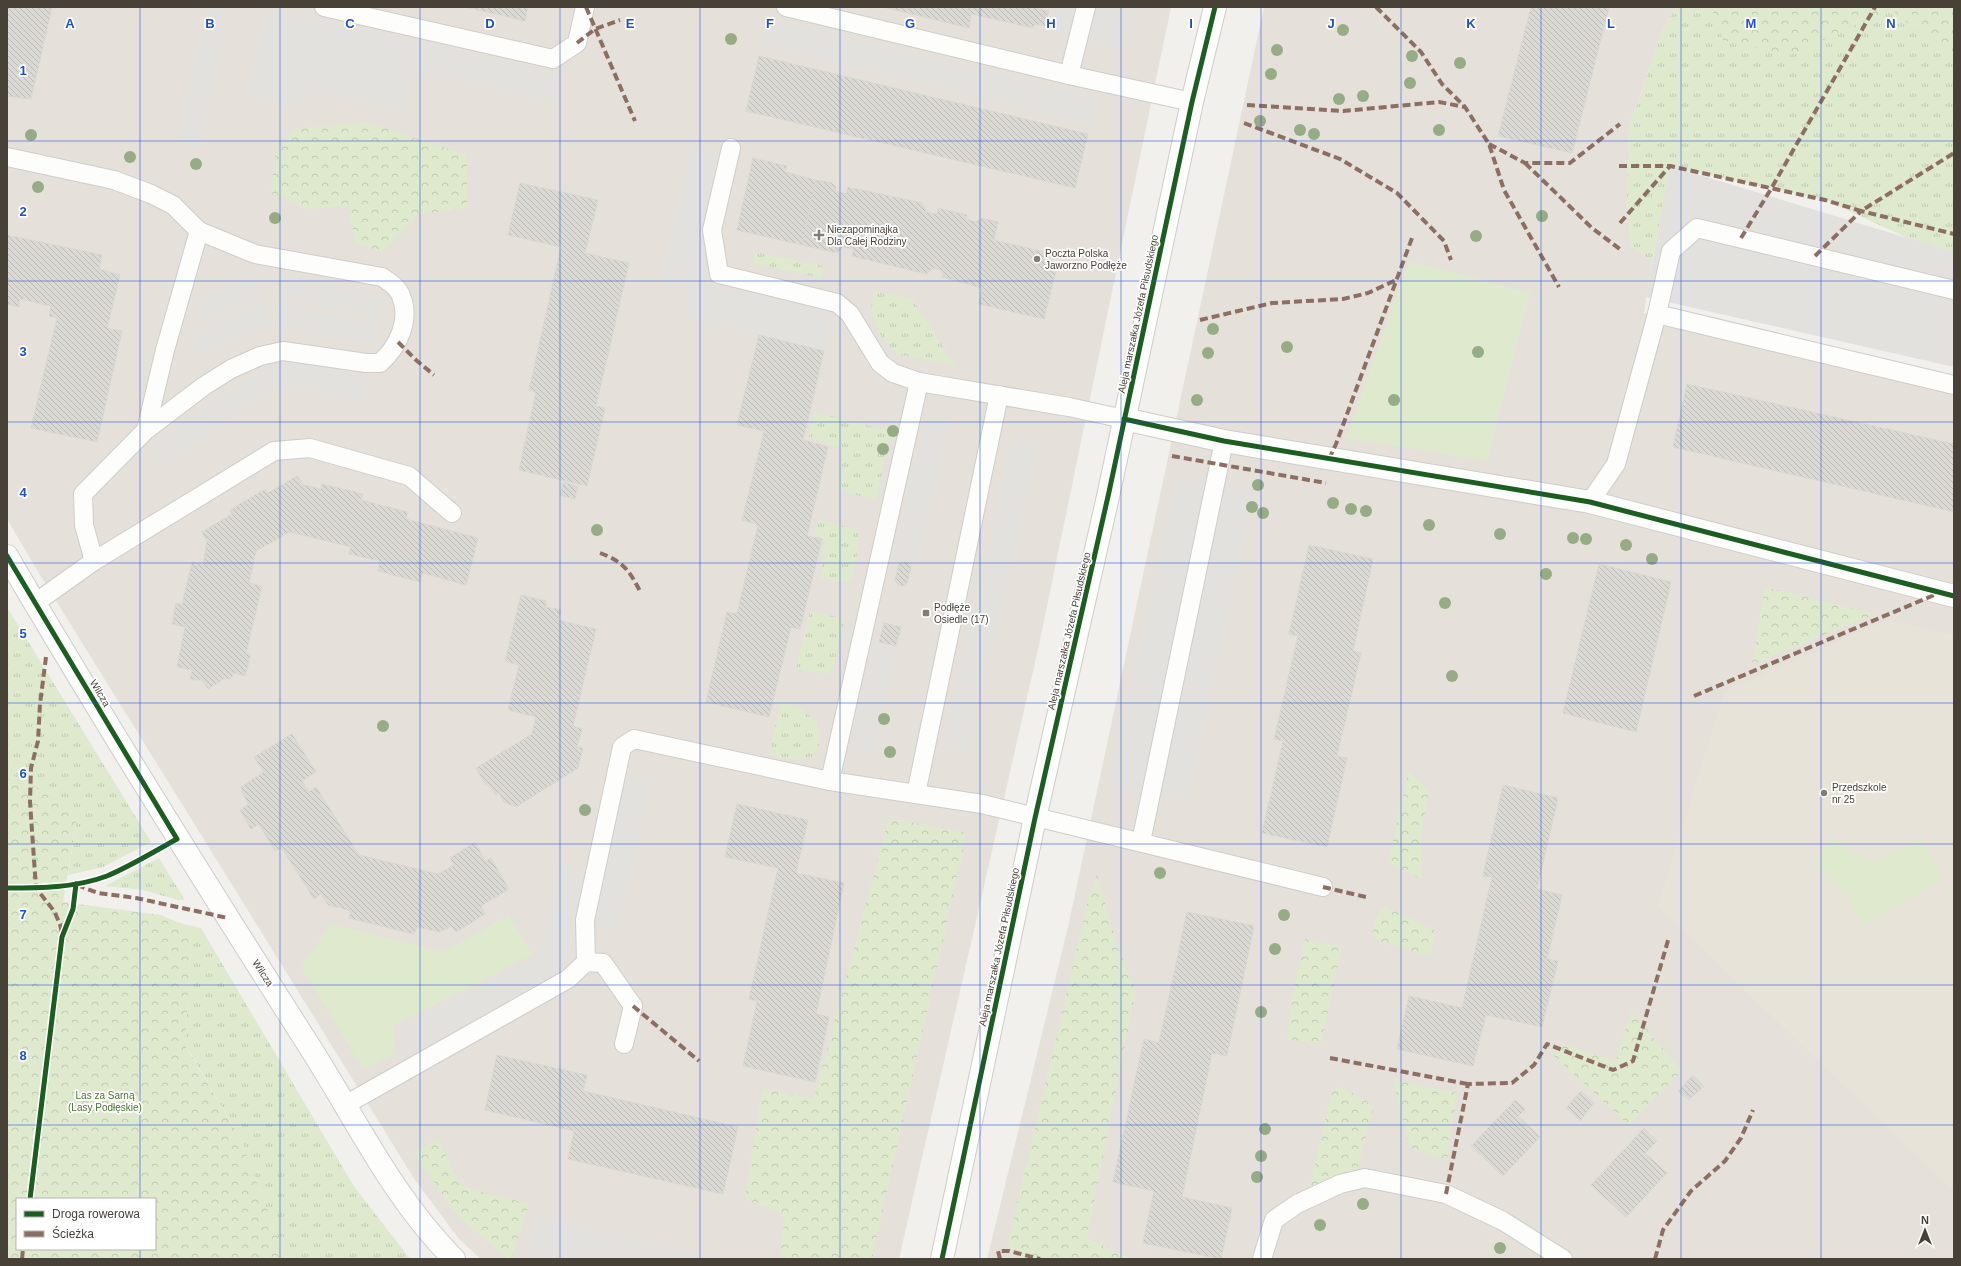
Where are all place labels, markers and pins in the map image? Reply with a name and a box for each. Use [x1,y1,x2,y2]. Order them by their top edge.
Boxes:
place label: Niezapominajka Dla Całej Rodziny [827,224,906,247]
marker: Niezapominajka Dla Całej Rodziny [814,230,824,240]
place label: Poczta Polska Jaworzno Podłęże [1045,248,1127,271]
marker: Poczta Polska Jaworzno Podłęże [1032,254,1042,264]
place label: Podłęże Osiedle (17) [934,602,988,625]
marker: Podłęże Osiedle (17) [921,608,931,618]
place label: Przedszkole nr 25 [1832,782,1887,805]
marker: Przedszkole nr 25 [1819,788,1829,798]

